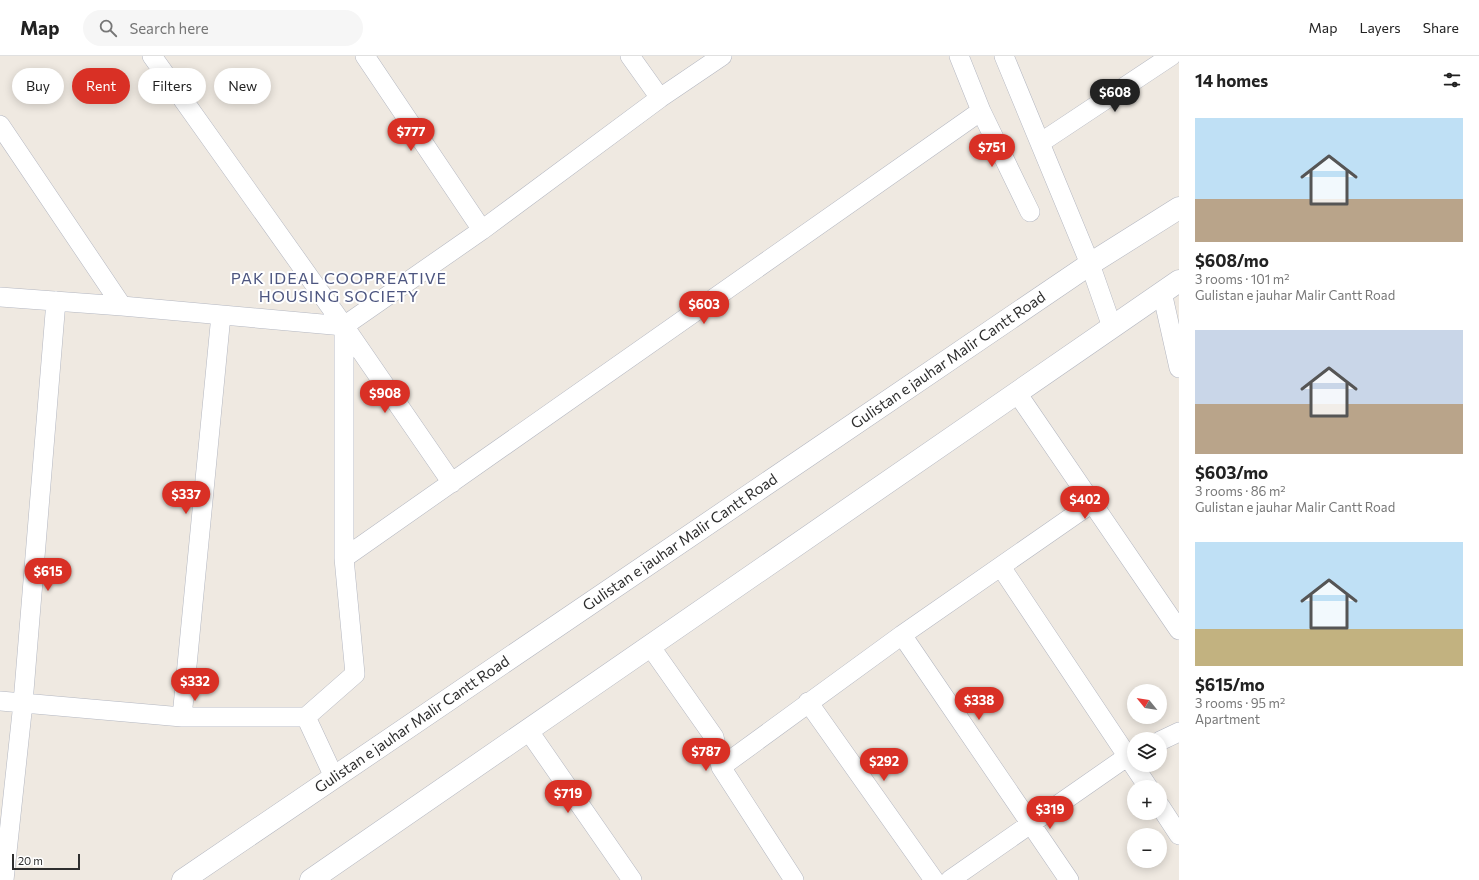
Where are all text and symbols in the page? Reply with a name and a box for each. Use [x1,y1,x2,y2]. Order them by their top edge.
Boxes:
search box [83,10,363,46]
text: Map [20,16,59,39]
icon: search [97,17,119,39]
text: Search here [129,19,209,37]
text: Map [1309,19,1337,36]
text: Layers [1359,19,1401,36]
text: Share [1423,19,1459,36]
chip: Buy [12,68,64,104]
chip: Rent [72,68,130,104]
chip: Filters [138,68,206,104]
chip: New [214,68,271,104]
icon: filters [1441,69,1463,91]
text: 14 homes [1195,70,1268,91]
pin: $608 [1091,79,1139,113]
text: $608 [1099,84,1131,100]
pin: $777 [387,118,435,152]
text: $777 [397,123,425,139]
pin: $751 [968,134,1016,168]
text: $751 [978,139,1006,155]
icon: home [1293,144,1365,216]
text: $608/mo [1195,250,1269,271]
district label: PAK IDEAL COOPREATIVE HOUSING SOCIETY [231,268,447,305]
text: 3 rooms · 101 m² [1195,271,1289,287]
street label: Gulistan e jauhar Malir Cantt Road [847,287,1048,432]
text: Gulistan e jauhar Malir Cantt Road [1195,287,1395,303]
pin: $603 [680,291,728,325]
text: $603 [688,296,720,312]
icon: home [1293,356,1365,428]
pin: $908 [361,380,409,414]
text: $908 [369,385,401,401]
text: $603/mo [1195,462,1268,483]
street label: Gulistan e jauhar Malir Cantt Road [579,469,780,614]
pin: $337 [162,481,210,515]
text: 3 rooms · 86 m² [1195,483,1286,499]
text: $337 [171,486,201,502]
pin: $402 [1061,486,1109,520]
text: $402 [1069,491,1101,507]
text: Gulistan e jauhar Malir Cantt Road [1195,499,1395,515]
pin: $615 [24,558,72,592]
text: $615 [34,563,62,579]
icon: home [1293,568,1365,640]
street label: Gulistan e jauhar Malir Cantt Road [311,651,512,796]
pin: $332 [171,668,219,702]
text: $332 [180,673,210,689]
text: $615/mo [1195,674,1265,695]
north arrow [1127,684,1167,724]
map controls [1127,684,1167,868]
pin: $338 [955,687,1003,721]
text: $338 [964,692,994,708]
text: 3 rooms · 95 m² [1195,695,1285,711]
text: Apartment [1195,711,1260,727]
button: layers [1127,732,1167,772]
pin: $787 [682,738,730,772]
text: $787 [691,743,721,759]
pin: $292 [860,748,908,782]
text: $292 [869,753,899,769]
pin: $719 [544,780,592,814]
button: + [1127,780,1167,820]
text: $719 [554,785,582,801]
pin: $319 [1026,796,1074,830]
text: $319 [1036,801,1064,817]
button: − [1127,828,1167,868]
scale bar [12,852,80,871]
text: 20 m [18,854,43,867]

